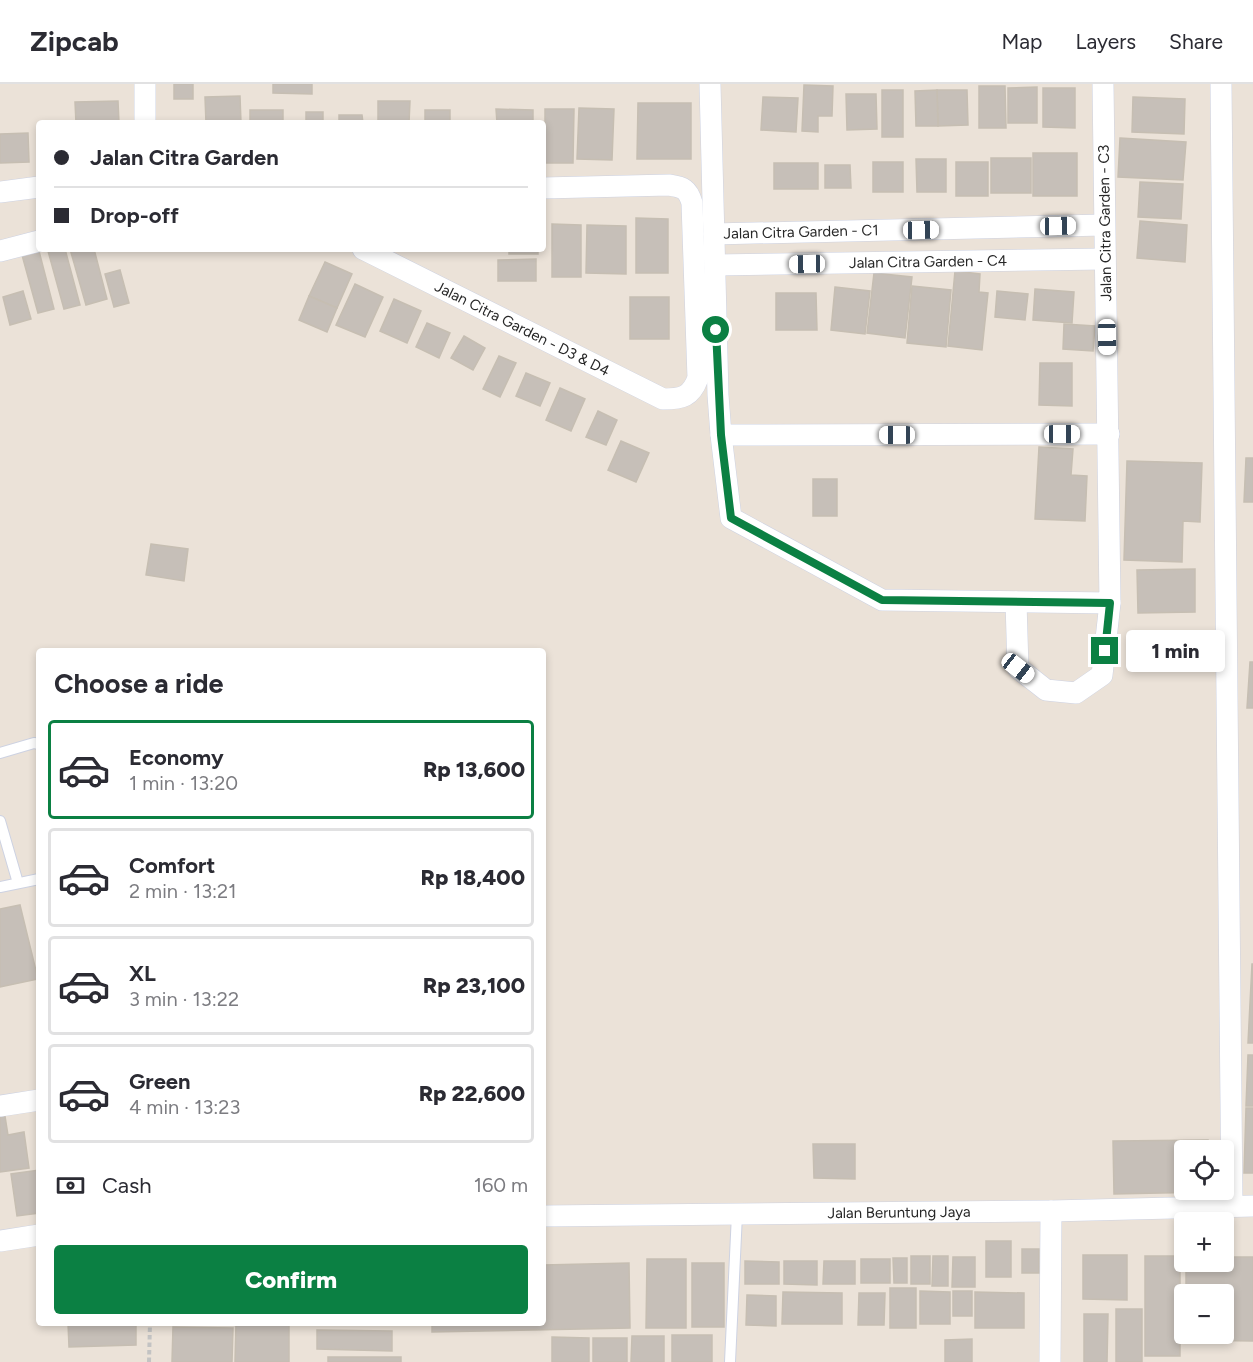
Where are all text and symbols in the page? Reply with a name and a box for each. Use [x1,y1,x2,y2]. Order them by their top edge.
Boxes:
text: Zipcab [30,24,119,58]
text: Map [1002,29,1042,54]
text: Layers [1075,29,1136,54]
text: Share [1169,29,1223,54]
text: Jalan Citra Garden [90,144,279,171]
street label: Jalan Citra Garden - C3 [1095,144,1115,302]
text: Drop-off [90,202,179,229]
car [1040,217,1076,235]
street label: Jalan Citra Garden - C1 [723,221,879,243]
car [903,221,939,239]
street label: Jalan Citra Garden - C4 [849,252,1007,272]
car [789,255,825,273]
street label: Jalan Citra Garden - D3 & D4 [432,277,613,380]
route start [702,316,729,343]
car [1098,319,1116,355]
car [1044,425,1080,443]
car [879,426,915,444]
callout: 1 min [1126,630,1225,672]
route end [1091,637,1118,664]
text: 1 min [1152,639,1199,663]
car [998,650,1038,686]
text: Choose a ride [54,667,223,700]
icon: car [57,743,111,797]
text: Economy [129,744,224,771]
text: Rp 13,600 [423,756,525,783]
text: 1 min · 13:20 [129,771,238,795]
icon: car [57,851,111,905]
text: Comfort [129,852,215,879]
text: Rp 18,400 [421,864,525,891]
text: 2 min · 13:21 [129,879,237,903]
icon: car [57,959,111,1013]
text: XL [129,960,156,987]
text: Rp 23,100 [423,972,525,999]
text: 3 min · 13:22 [129,987,239,1011]
icon: car [57,1067,111,1121]
text: Green [129,1068,191,1095]
text: Rp 22,600 [419,1080,525,1107]
text: 4 min · 13:23 [129,1095,240,1119]
map controls [1174,1140,1234,1344]
button: locate [1174,1140,1234,1200]
icon: cash [54,1169,87,1202]
text: Cash [102,1172,152,1199]
text: 160 m [474,1173,528,1197]
street label: Jalan Beruntung Jaya [827,1203,971,1222]
button: + [1174,1212,1234,1272]
button: Confirm [54,1245,528,1314]
button: − [1174,1284,1234,1344]

